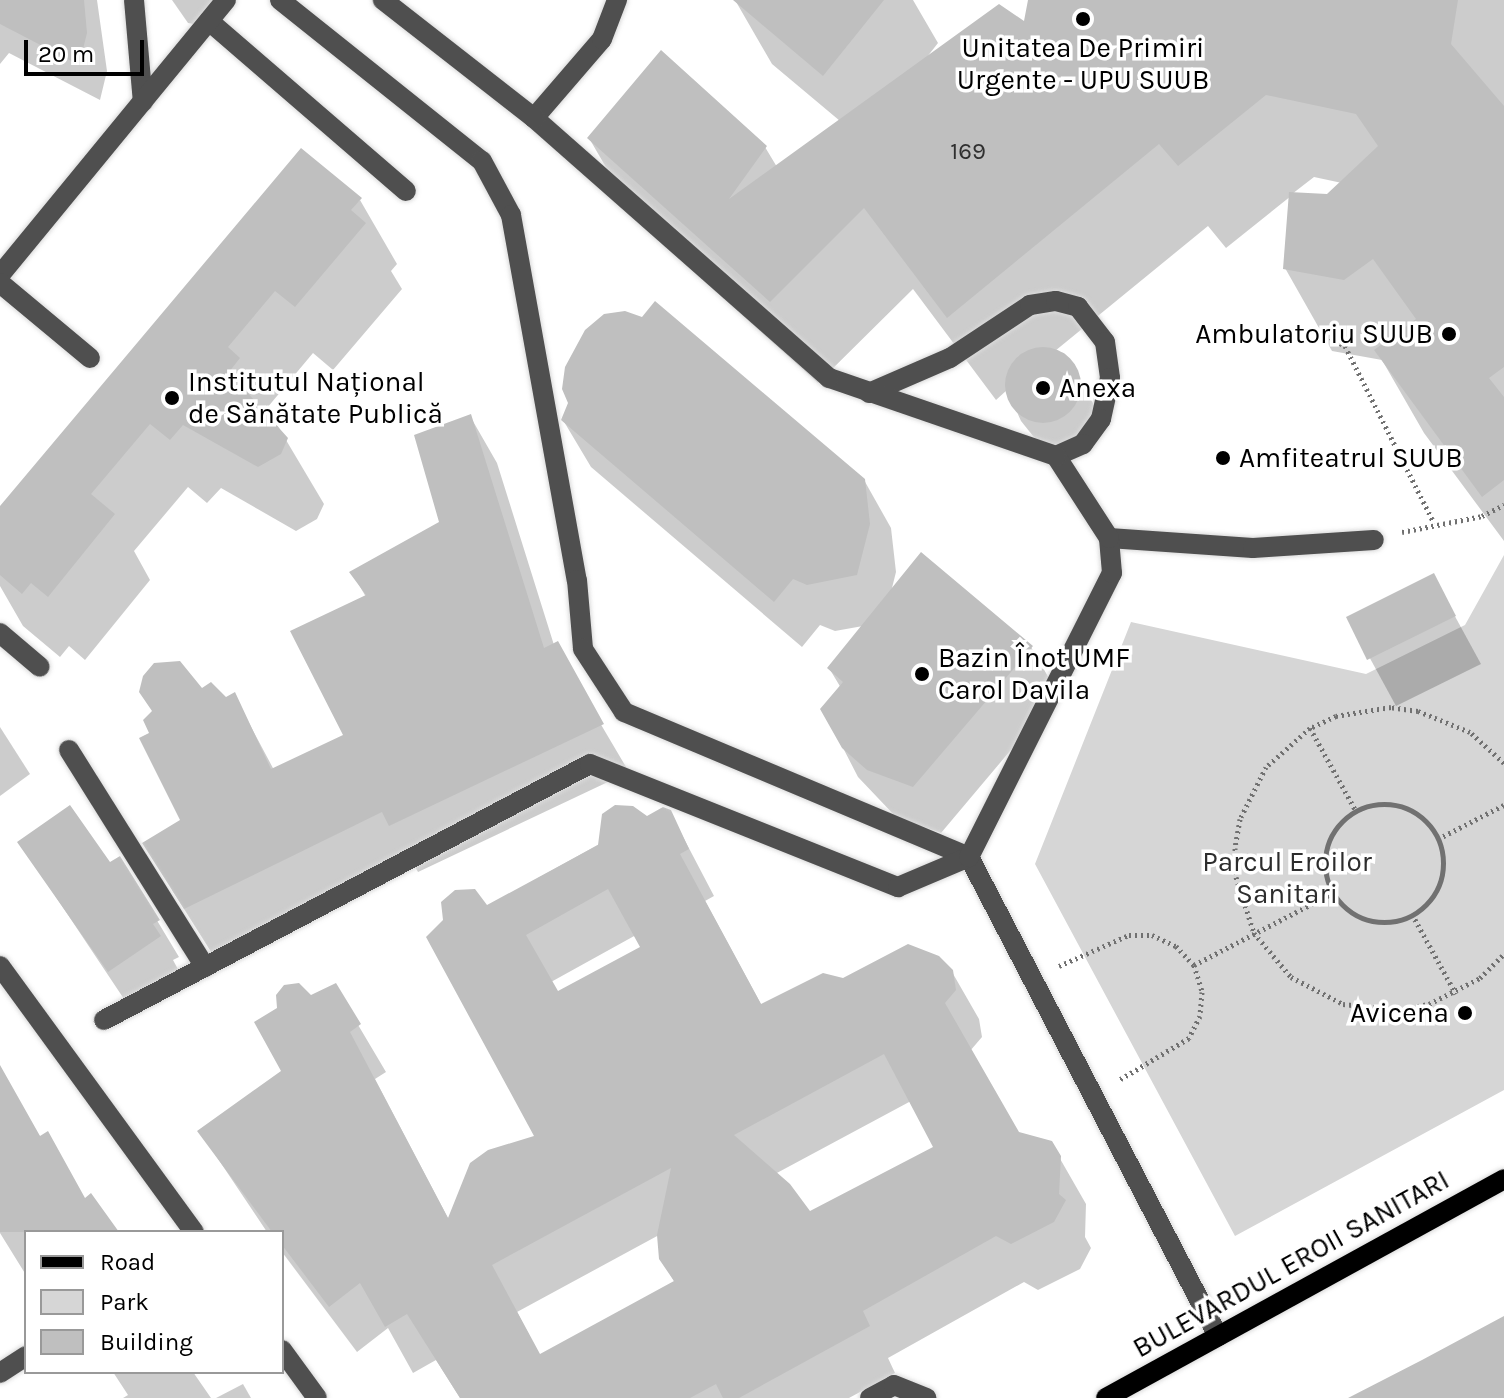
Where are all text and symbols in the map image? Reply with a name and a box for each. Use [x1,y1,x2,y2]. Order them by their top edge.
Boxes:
marker: Unitatea De Primiri Urgente - UPU SUUB [1074,10,1092,28]
scale bar [28,24,148,74]
place label: Unitatea De Primiri Urgente - UPU SUUB [957,31,1209,97]
text: 20 m [38,40,94,68]
house number: 169 [950,138,986,166]
place label: Ambulatoriu SUUB [1195,317,1433,351]
marker: Ambulatoriu SUUB [1440,325,1458,343]
place label: Institutul Național de Sănătate Publică [188,365,443,431]
place label: Anexa [1059,371,1136,405]
marker: Anexa [1034,379,1052,397]
marker: Institutul Național de Sănătate Publică [163,389,181,407]
place label: Amfiteatrul SUUB [1239,441,1463,475]
marker: Amfiteatrul SUUB [1214,449,1232,467]
place label: Bazin Înot UMF Carol Davila [938,641,1130,707]
marker: Bazin Înot UMF Carol Davila [913,665,931,683]
park label: Parcul Eroilor Sanitari [1202,845,1372,911]
place label: Avicena [1350,996,1449,1030]
marker: Avicena [1456,1004,1474,1022]
street label: BULEVARDUL EROII SANITARI [1127,1163,1455,1365]
legend [24,1230,284,1374]
text: Road [100,1248,155,1276]
text: Park [100,1288,149,1316]
text: Building [100,1328,193,1356]

